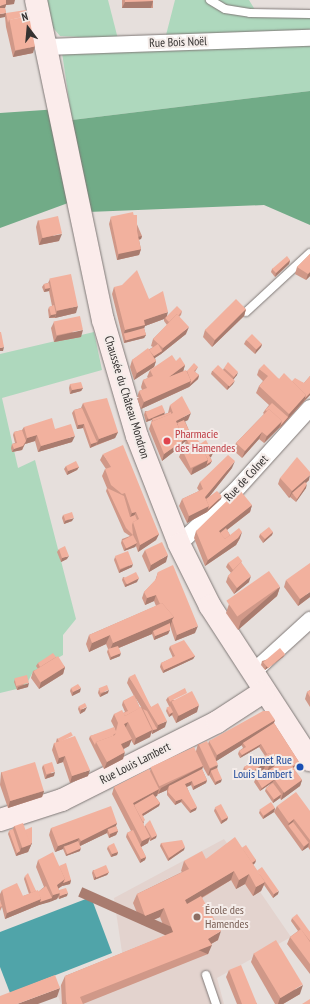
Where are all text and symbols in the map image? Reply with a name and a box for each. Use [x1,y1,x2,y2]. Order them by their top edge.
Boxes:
north arrow [8,8,48,48]
text: N [20,9,29,24]
street label: Rue Bois Noël [149,34,207,50]
street label: Chaussée du Château Mondron [101,334,153,460]
place label: Pharmacie des Hamendes [175,427,235,455]
marker: Pharmacie des Hamendes [162,436,172,446]
street label: Rue de Colnet [221,452,271,504]
street label: Rue Louis Lambert [97,739,173,787]
place label: Jumet Rue Louis Lambert [233,753,292,781]
marker: Jumet Rue Louis Lambert [295,762,305,772]
place label: École des Hamendes [205,903,248,931]
marker: École des Hamendes [192,912,202,922]

